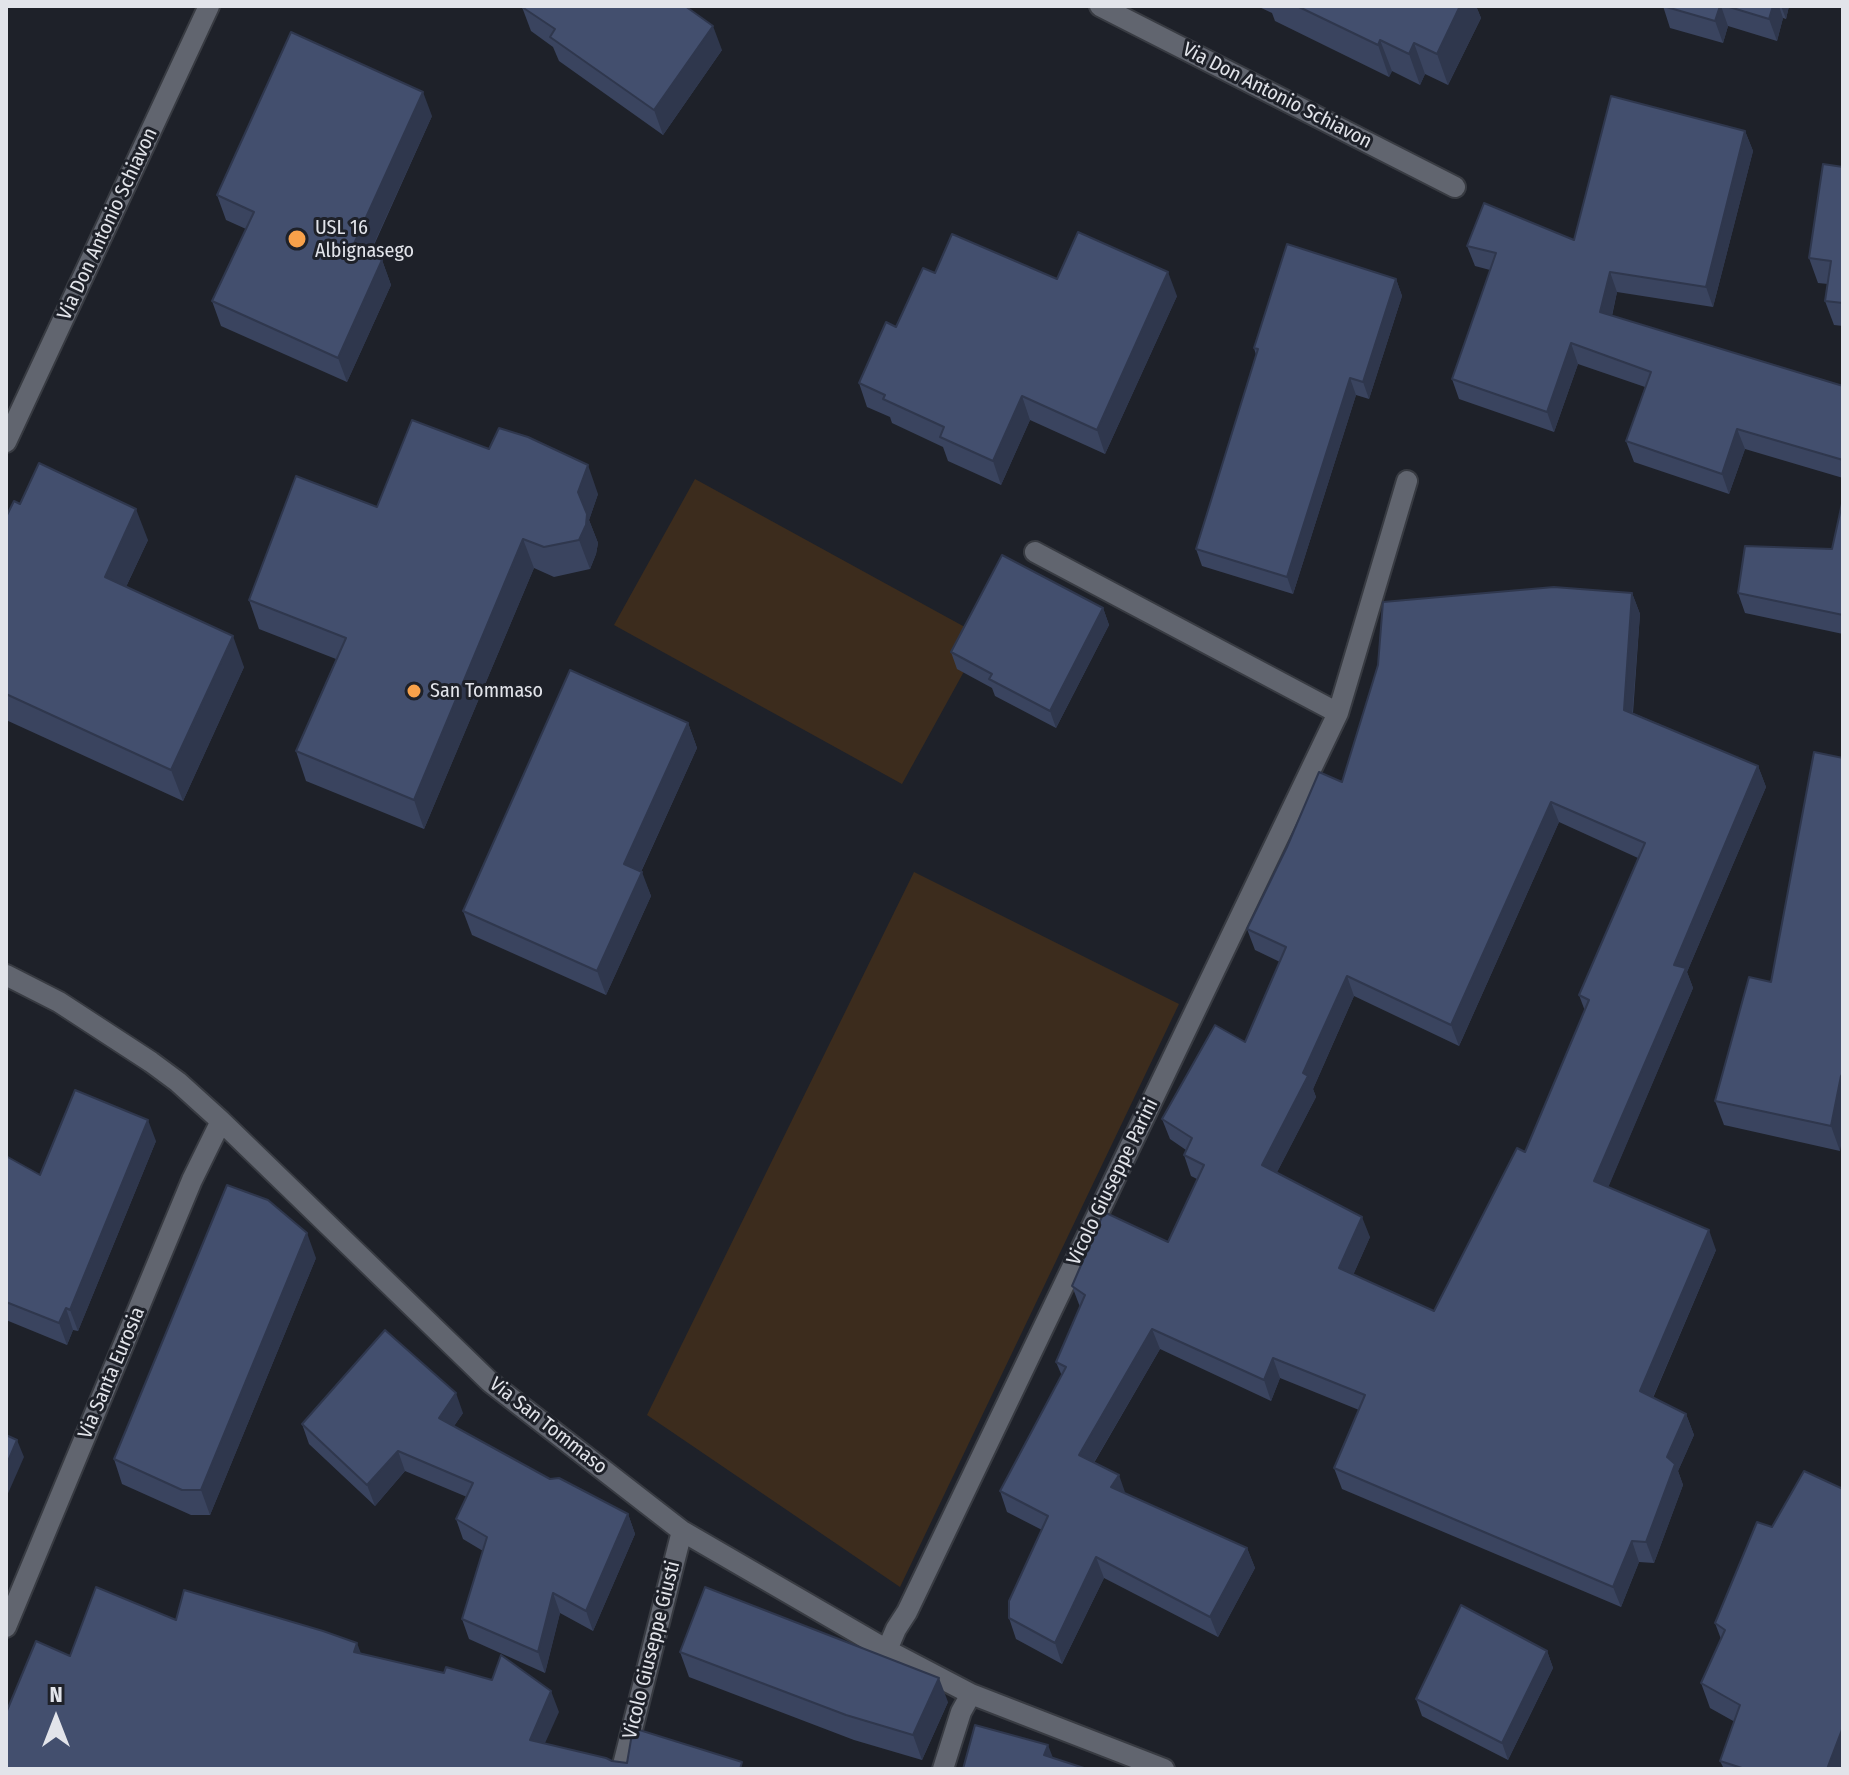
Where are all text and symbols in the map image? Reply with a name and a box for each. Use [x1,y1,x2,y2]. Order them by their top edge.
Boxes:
street label: Via Don Antonio Schiavon [1178,38,1376,154]
street label: Via Don Antonio Schiavon [53,124,163,324]
place label: USL 16 Albignasego [315,216,414,263]
marker: USL 16 Albignasego [286,228,308,250]
place label: San Tommaso [430,679,543,703]
marker: San Tommaso [405,682,423,700]
street label: Vicolo Giuseppe Parini [1062,1095,1164,1269]
street label: Via Santa Eurosia [73,1304,151,1442]
street label: Via San Tommaso [484,1373,612,1479]
street label: Vicolo Giuseppe Giusti [618,1558,686,1742]
north arrow [16,1679,96,1759]
text: N [49,1681,63,1708]

